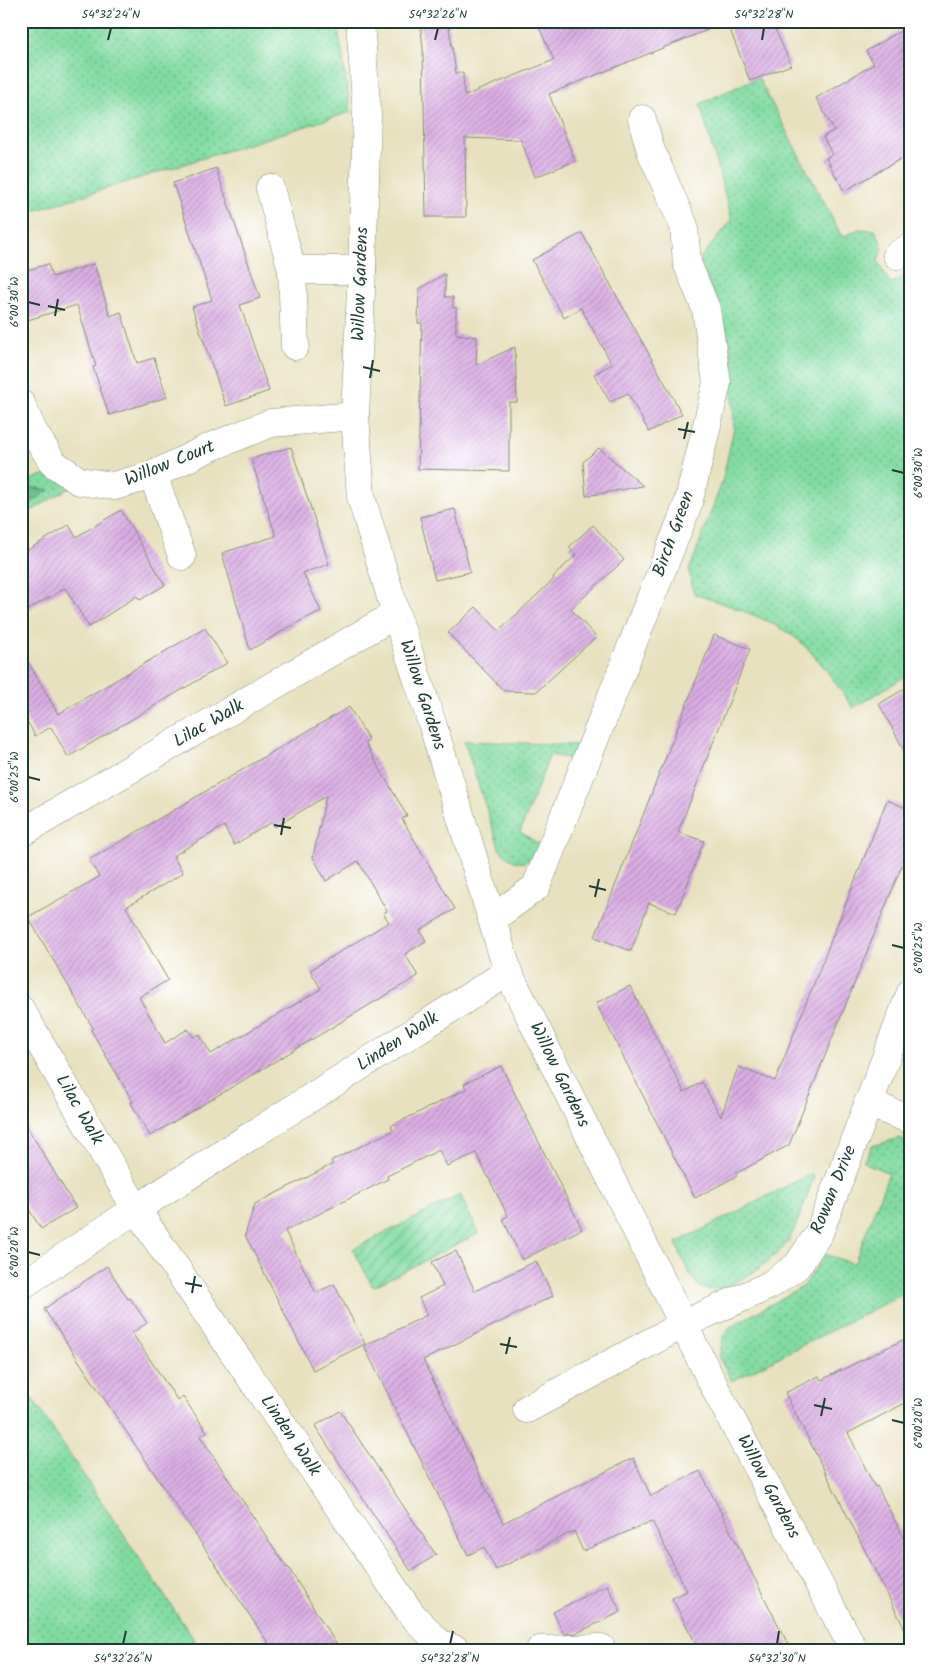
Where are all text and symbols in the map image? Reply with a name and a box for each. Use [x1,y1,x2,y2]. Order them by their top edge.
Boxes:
text: 54°32'24"N [82,5,140,24]
text: 54°32'26"N [409,5,467,24]
text: 54°32'28"N [735,5,793,24]
street label: Willow Gardens [345,226,377,342]
text: 6°00'30"W [5,277,24,327]
street label: Willow Court [120,432,221,495]
text: 6°00'30"W [909,448,928,498]
street label: Birch Green [645,487,703,581]
street label: Willow Gardens [391,636,454,754]
street label: Lilac Walk [168,692,250,756]
text: 6°00'25"W [5,751,24,803]
text: 6°00'25"W [909,922,928,974]
street label: Linden Walk [351,1004,445,1079]
street label: Willow Gardens [521,1017,597,1133]
street label: Lilac Walk [47,1069,111,1151]
street label: Rowan Drive [803,1141,865,1239]
text: 6°00'20"W [5,1227,24,1277]
street label: Linden Walk [252,1389,328,1483]
text: 6°00'20"W [909,1398,928,1448]
street label: Willow Gardens [728,1430,808,1545]
text: 54°32'26"N [94,1649,152,1668]
text: 54°32'28"N [421,1649,479,1668]
text: 54°32'30"N [748,1649,806,1668]

